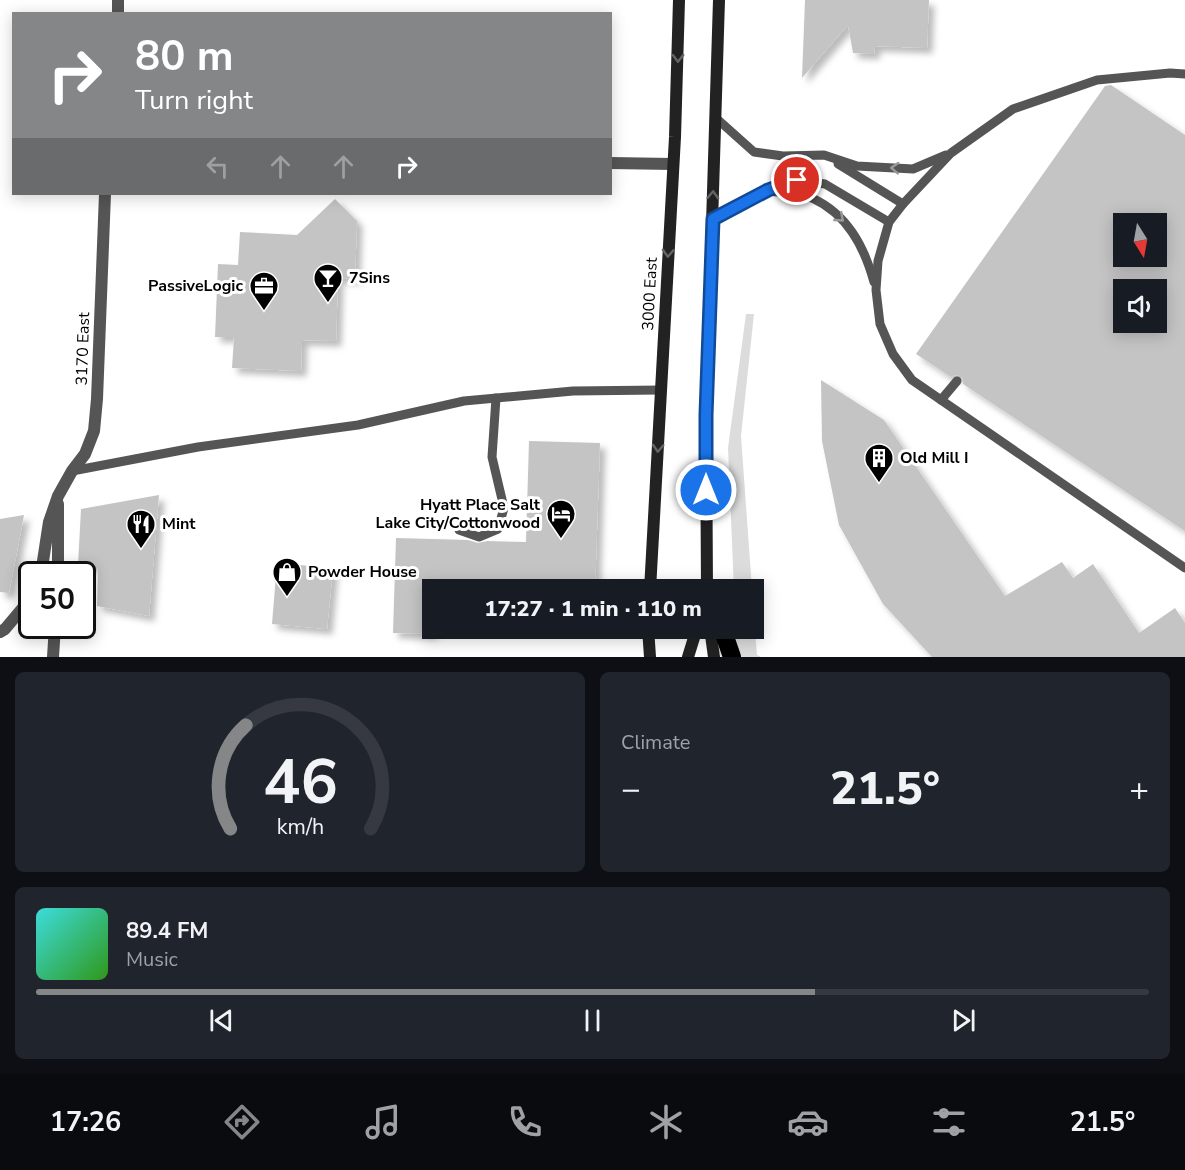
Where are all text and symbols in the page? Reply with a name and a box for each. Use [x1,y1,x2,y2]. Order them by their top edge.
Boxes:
text: 80 m [135,28,234,85]
icon: right [36,36,114,114]
one-way arrow [671,54,684,63]
text: Turn right [135,82,253,119]
icon: left [201,150,234,183]
icon: ahead [264,150,297,183]
icon: ahead [327,150,360,183]
icon: right [390,150,423,183]
pin [771,154,822,205]
one-way arrow [891,162,900,175]
icon: arrive [780,163,813,196]
one-way arrow [707,191,720,200]
one-way arrow [833,211,844,222]
north arrow [1113,213,1167,267]
map controls [1113,213,1167,333]
one-way arrow [662,249,675,258]
street label: 3000 East [637,256,663,331]
bar icon: 7Sins [312,262,344,304]
place label: 7Sins [349,267,390,289]
office icon: PassiveLogic [248,270,280,312]
place label: PassiveLogic [148,275,243,297]
button: sound [1113,279,1167,333]
street label: 3170 East [71,312,95,386]
building icon: Old Mill I [863,442,895,484]
one-way arrow [651,443,664,452]
place label: Old Mill I [900,447,969,469]
position arrow [674,458,738,522]
place label: Hyatt Place Salt Lake City/Cottonwood [376,494,541,534]
hotel icon: Hyatt Place Salt Lake City/Cottonwood [545,498,577,540]
restaurant icon: Mint [125,508,157,550]
place label: Mint [162,513,196,535]
shop icon: Powder House [271,556,303,598]
speed limit sign: 50 [18,561,96,639]
place label: Powder House [308,561,417,583]
text: 17:27 · 1 min · 110 m [484,594,702,624]
text: Climate [621,729,690,756]
text: 46 [263,740,337,825]
text: 21.5° [830,759,940,820]
text: − [621,767,641,812]
text: + [1129,767,1149,812]
text: km/h [276,812,324,842]
text: 89.4 FM [126,916,208,946]
text: Music [126,946,178,973]
icon: previous [205,1004,238,1037]
icon: pause [576,1004,609,1037]
icon: next [947,1004,980,1037]
icon: directions [221,1101,263,1143]
icon: music [362,1101,404,1143]
icon: phone [504,1101,546,1143]
icon: climate [645,1101,687,1143]
icon: car [787,1101,829,1143]
icon: filters [928,1101,970,1143]
text: 17:26 [50,1104,121,1141]
text: 21.5° [1070,1104,1135,1141]

